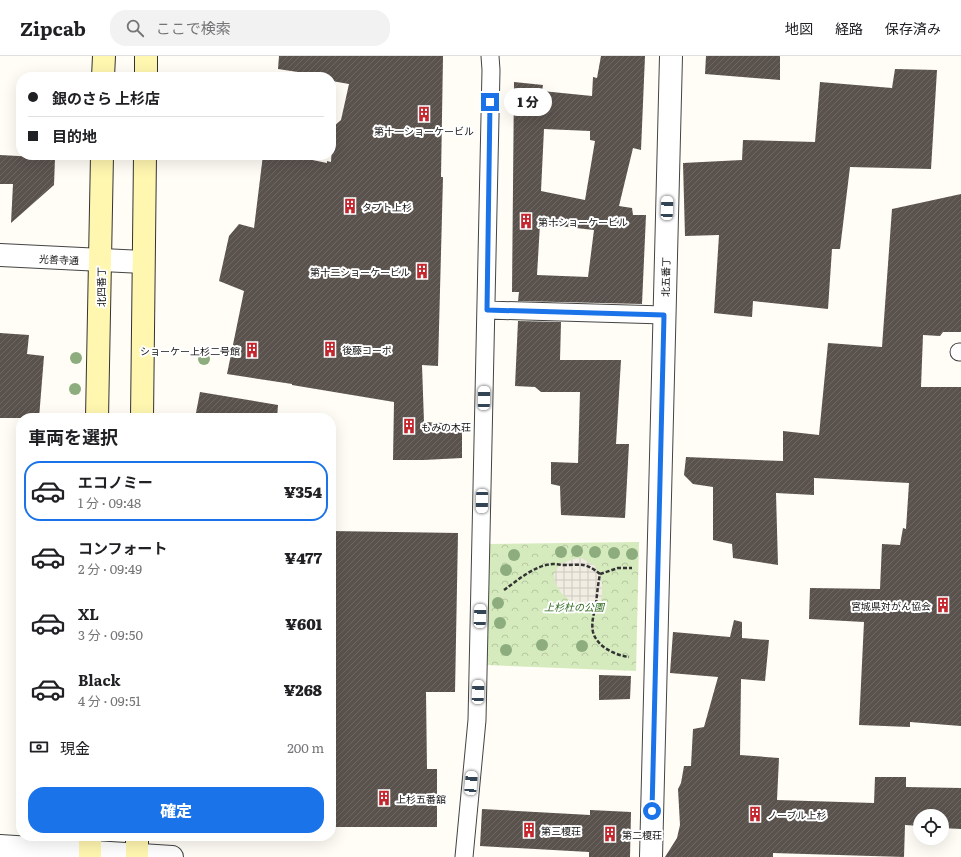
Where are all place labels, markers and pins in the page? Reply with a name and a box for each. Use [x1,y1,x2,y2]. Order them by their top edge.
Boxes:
building icon: 第十一ショーケービル [415,105,433,123]
place label: 第十一ショーケービル [374,123,474,138]
building icon: タプト上杉 [341,197,359,215]
place label: タプト上杉 [362,199,412,214]
building icon: 第十ショーケービル [517,212,535,230]
place label: 第十ショーケービル [538,214,628,229]
building icon: 第十二ショーケービル [413,262,431,280]
place label: 第十二ショーケービル [310,264,410,279]
building icon: 後藤コーポ [321,340,339,358]
building icon: ショーケー上杉二号館 [243,341,261,359]
place label: 後藤コーポ [342,342,392,357]
place label: ショーケー上杉二号館 [140,343,240,358]
building icon: もみの木荘 [400,417,418,435]
place label: もみの木荘 [421,419,471,434]
building icon: 宮城県対がん協会 [934,596,952,614]
place label: 宮城県対がん協会 [851,598,931,613]
building icon: 上杉五番舘 [375,789,393,807]
place label: 上杉五番舘 [396,791,446,806]
building icon: ノーブル上杉 [746,805,764,823]
place label: ノーブル上杉 [767,807,826,822]
building icon: 第三榎荘 [520,821,538,839]
place label: 第三榎荘 [541,823,581,838]
building icon: 第二榎荘 [601,825,619,843]
place label: 第二榎荘 [622,827,662,842]

